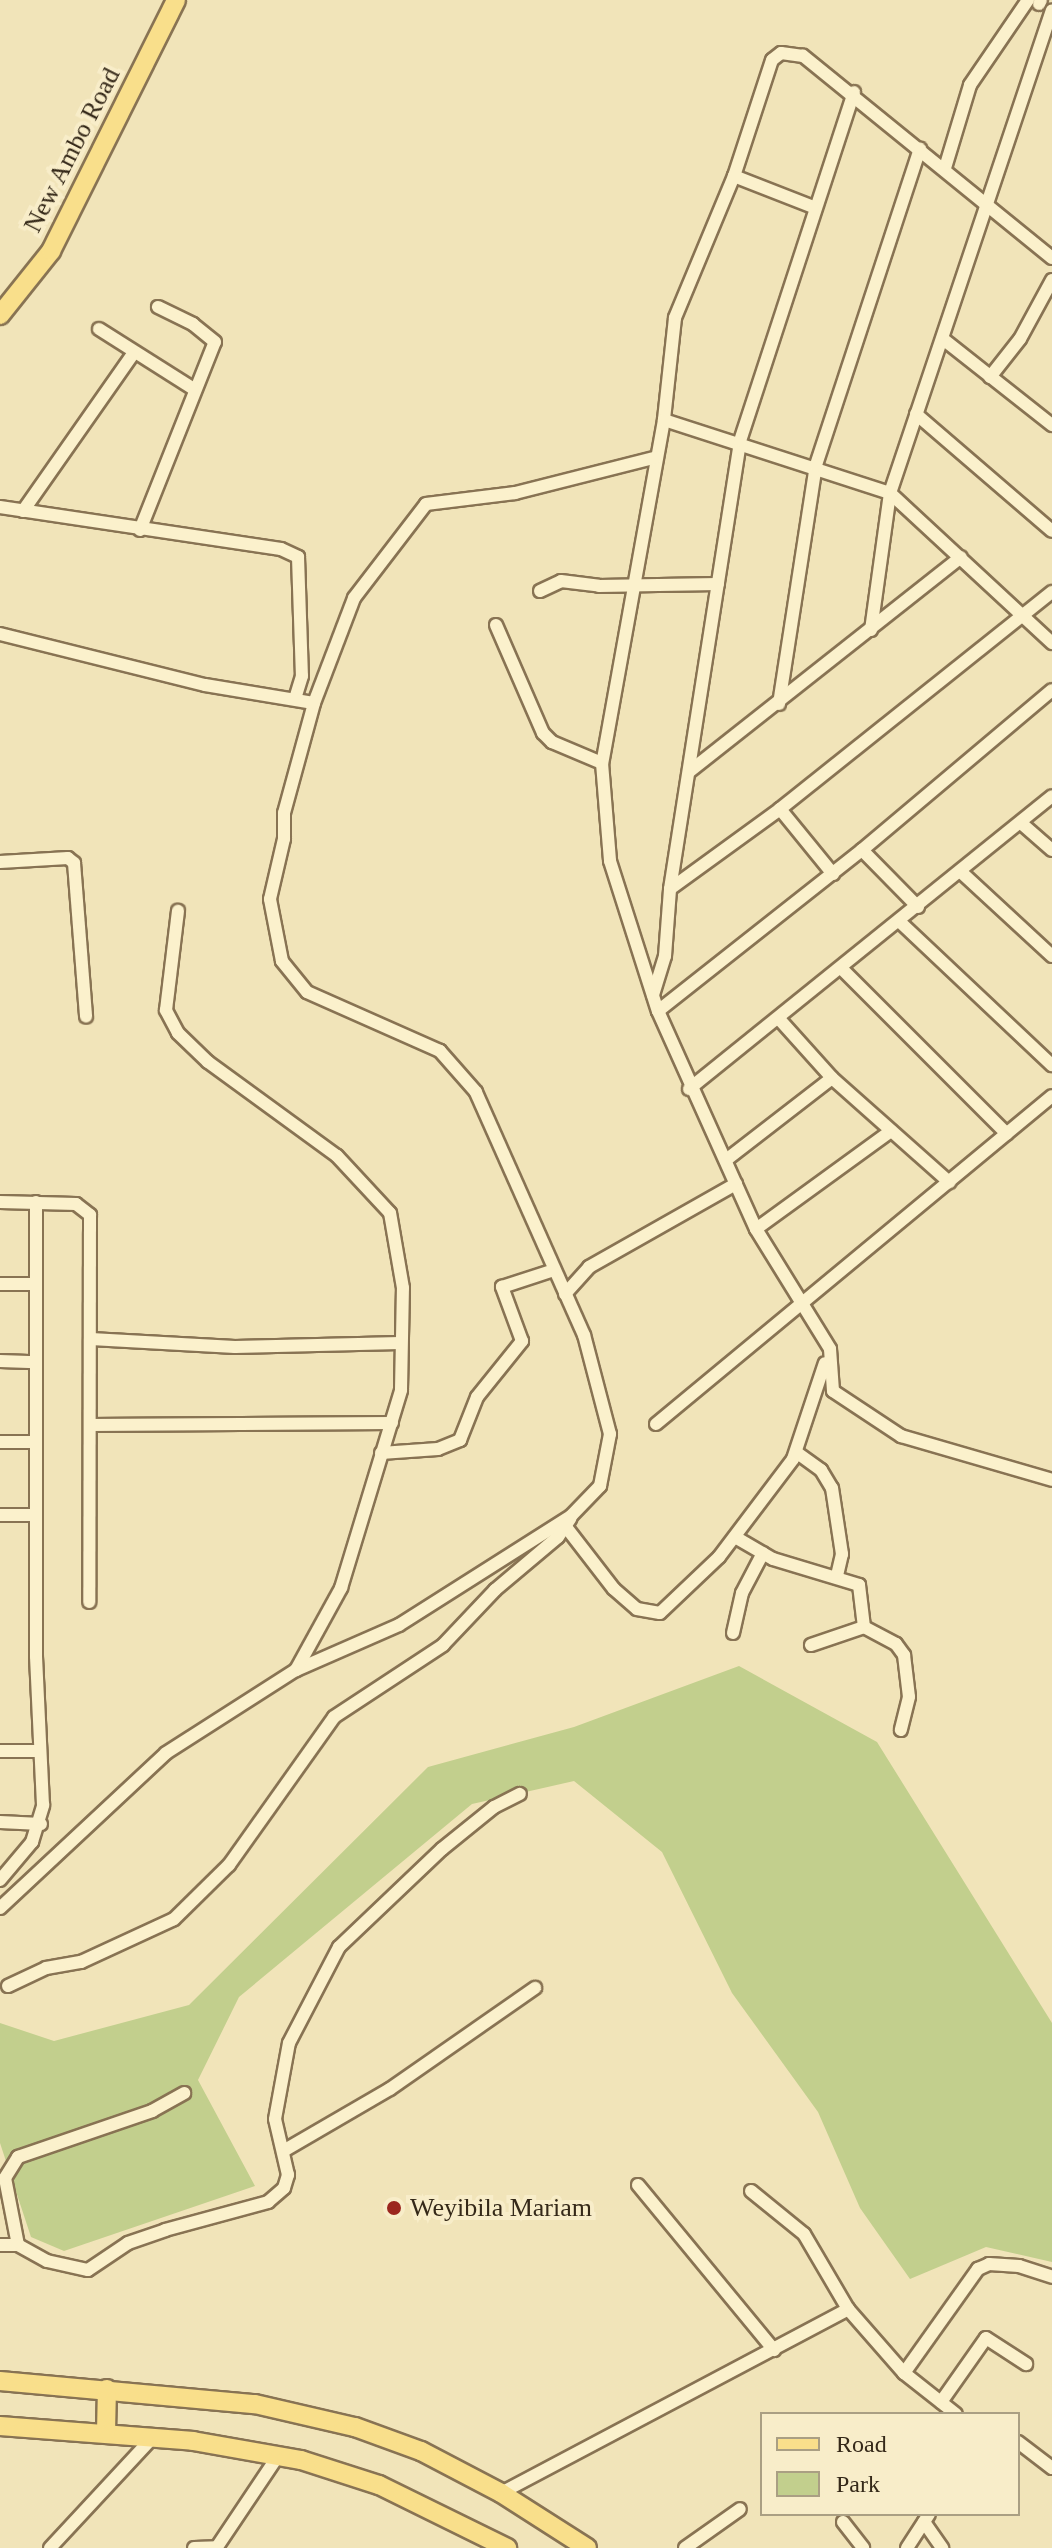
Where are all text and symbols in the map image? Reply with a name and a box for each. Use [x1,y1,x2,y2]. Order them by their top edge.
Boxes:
street label: New Ambo Road [17,62,127,238]
place label: Weyibila Mariam [410,2192,592,2224]
marker: Weyibila Mariam [385,2199,403,2217]
legend [760,2412,1020,2516]
text: Road [836,2431,887,2457]
text: Park [836,2471,880,2497]

